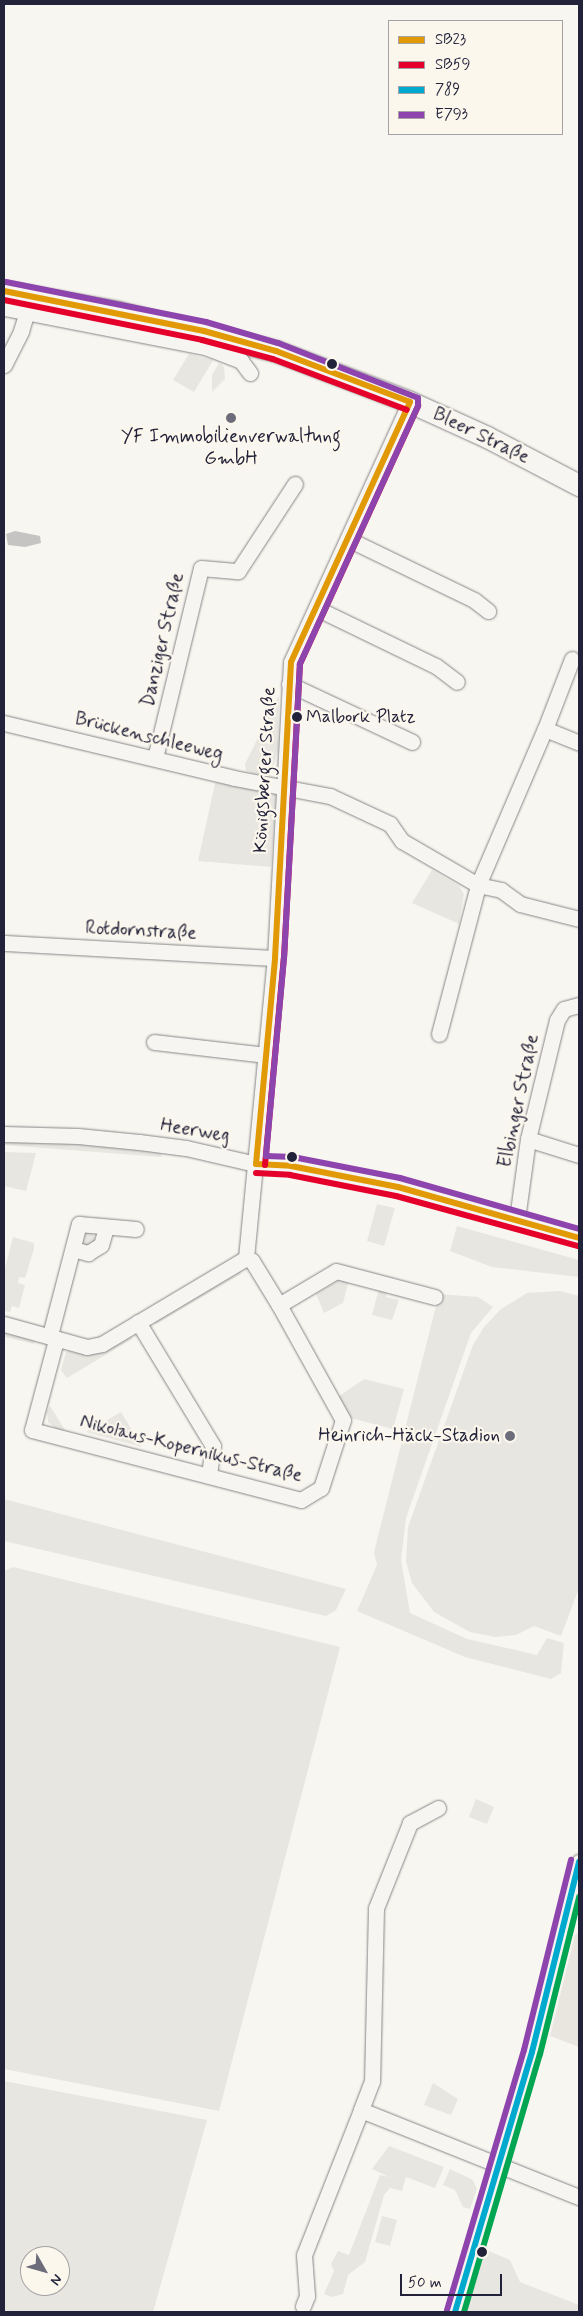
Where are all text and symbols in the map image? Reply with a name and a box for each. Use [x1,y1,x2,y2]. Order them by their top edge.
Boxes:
legend [388,20,563,135]
text: SB23 [435,30,466,50]
text: SB59 [435,55,470,75]
text: 789 [435,80,460,100]
text: E793 [435,105,468,125]
unlabelled marker [327,359,337,369]
street label: Bleer Straße [429,403,533,469]
marker: YF Immobilienverwaltung GmbH [225,412,237,424]
place label: YF Immobilienverwaltung GmbH [123,426,339,470]
street label: Danziger Straße [137,572,189,708]
street label: Königsberger Straße [249,686,281,854]
place label: Malbork Platz [306,706,416,728]
street label: Brückenschleeweg [73,708,225,766]
marker: Malbork Platz [292,712,302,722]
street label: Rotdornstraße [85,917,197,945]
street label: Elbinger Straße [494,1034,544,1168]
street label: Heerweg [159,1114,231,1148]
unlabelled marker [287,1152,297,1162]
street label: Nikolaus-Kopernikus-Straße [78,1410,304,1488]
place label: Heinrich-Häck-Stadion [318,1425,500,1447]
marker: Heinrich-Häck-Stadion [504,1430,516,1442]
north arrow [20,2246,70,2296]
unlabelled marker [477,2247,487,2257]
scale bar [403,2264,506,2296]
text: N [46,2270,66,2289]
text: 50 m [408,2273,442,2293]

